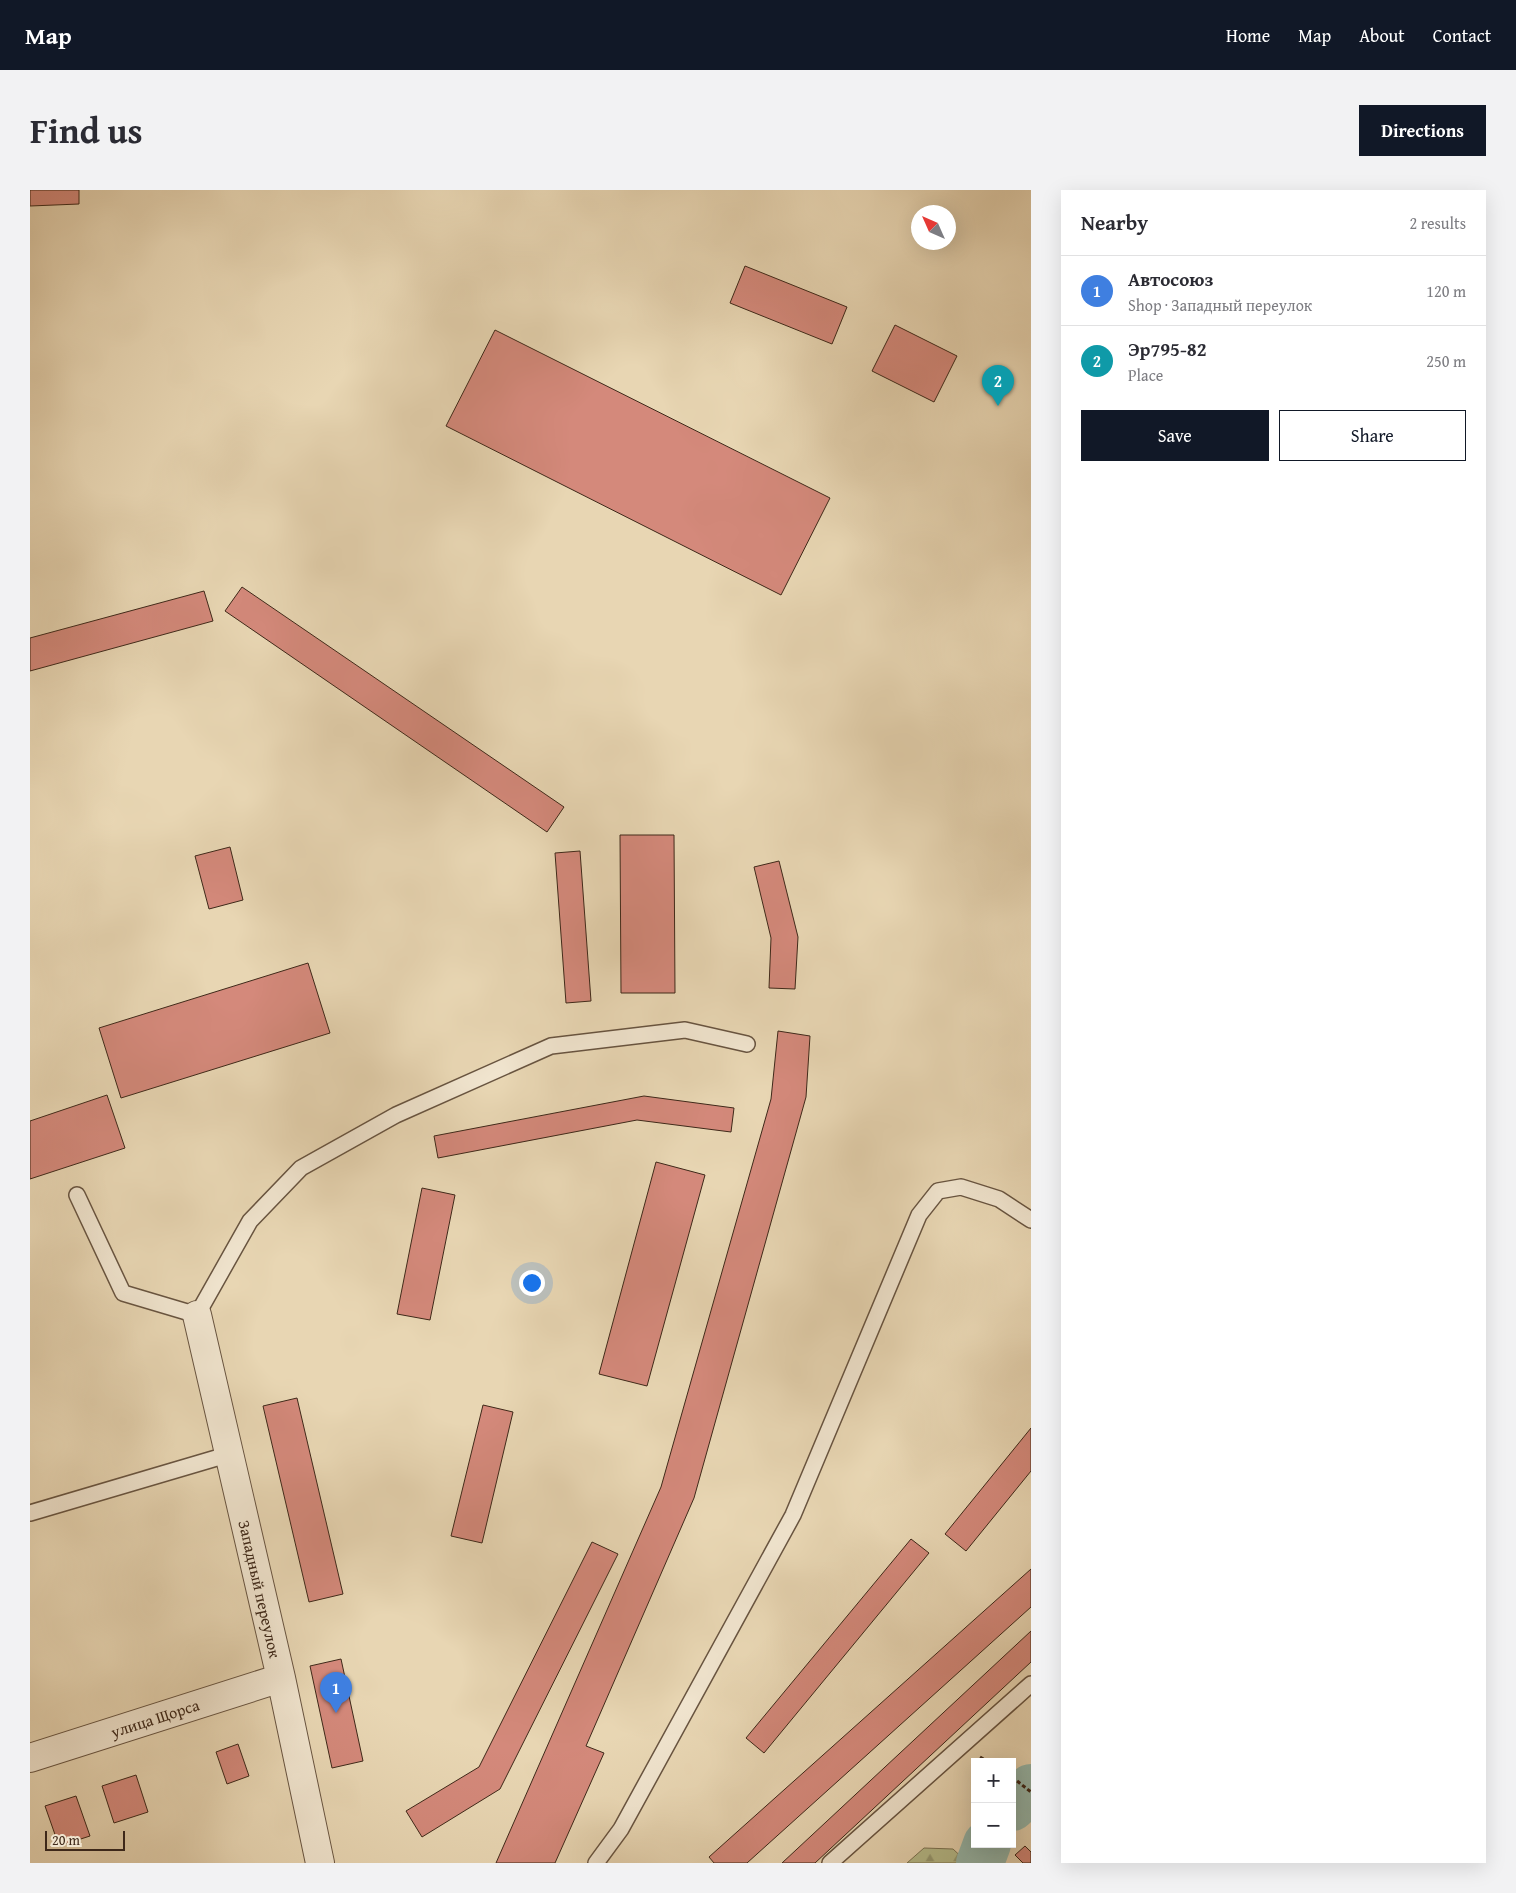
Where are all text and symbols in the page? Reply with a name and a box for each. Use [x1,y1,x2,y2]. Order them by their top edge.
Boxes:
text: Map [25,18,72,53]
text: Home [1226,22,1270,49]
text: Map [1298,22,1331,49]
text: About [1359,22,1405,49]
text: Contact [1433,22,1491,49]
text: Find us [30,105,143,156]
button: Directions [1359,105,1486,156]
north arrow [911,205,956,250]
text: Nearby [1081,207,1148,238]
text: 2 results [1409,211,1466,235]
text: Автосоюз [1128,265,1213,293]
text: 1 [1093,279,1101,303]
text: 120 m [1426,279,1466,303]
text: Shop · Западный переулок [1128,293,1312,317]
text: Эр795-82 [1128,335,1206,363]
text: 2 [1093,349,1101,373]
text: 250 m [1426,349,1466,373]
text: Place [1128,363,1163,387]
pin: 2 [982,365,1014,406]
button: Save [1081,410,1269,461]
button: Share [1279,410,1466,461]
your location [519,1270,545,1296]
street label: Западный переулок [232,1518,288,1661]
pin: 1 [320,1672,352,1713]
street label: улица Щорса [107,1692,203,1744]
map controls [971,1758,1016,1848]
button: + [971,1758,1016,1803]
button: − [971,1803,1016,1848]
scale bar [45,1828,125,1851]
text: 20 m [52,1830,80,1850]

